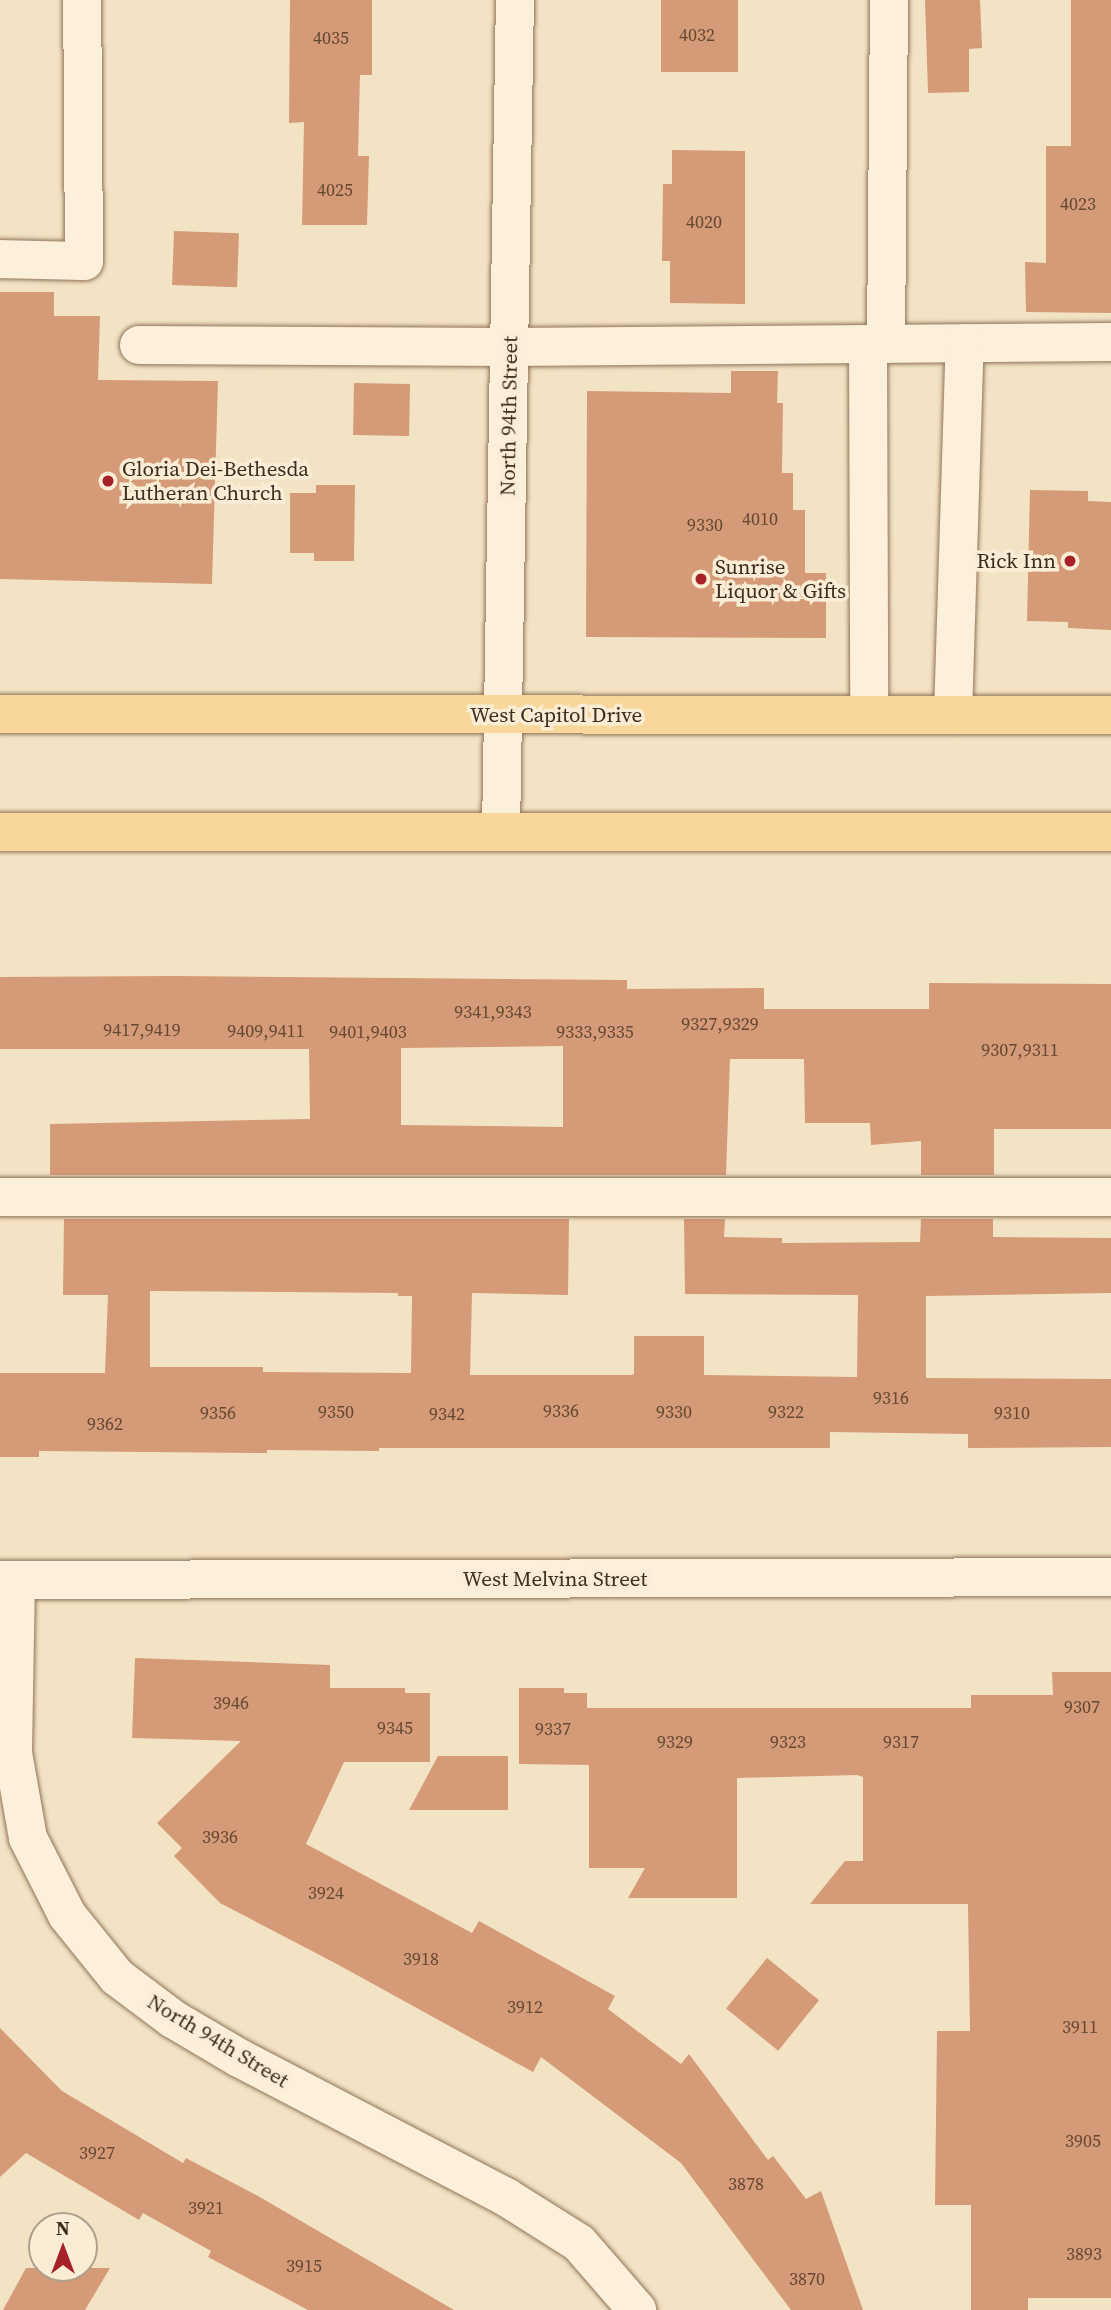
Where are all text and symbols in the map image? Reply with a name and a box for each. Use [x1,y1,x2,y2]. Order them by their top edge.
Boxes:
house number: 4032 [679,24,715,46]
house number: 4035 [313,27,349,49]
house number: 4025 [317,179,353,201]
house number: 4023 [1060,193,1096,215]
house number: 4020 [686,211,722,233]
street label: North 94th Street [495,336,523,496]
place label: Gloria Dei-Bethesda Lutheran Church [122,456,309,506]
marker: Gloria Dei-Bethesda Lutheran Church [100,473,116,489]
house number: 4010 [742,508,778,530]
house number: 9330 [687,514,723,536]
place label: Rick Inn [976,548,1056,574]
marker: Rick Inn [1062,553,1078,569]
place label: Sunrise Liquor & Gifts [715,554,846,604]
marker: Sunrise Liquor & Gifts [693,571,709,587]
street label: West Capitol Drive [470,702,642,728]
house number: 9341,9343 [454,1001,532,1023]
house number: 9327,9329 [681,1013,759,1035]
house number: 9417,9419 [103,1019,181,1041]
house number: 9409,9411 [227,1020,305,1042]
house number: 9401,9403 [329,1021,407,1043]
house number: 9333,9335 [556,1021,634,1043]
house number: 9307,9311 [981,1039,1059,1061]
house number: 9316 [873,1387,909,1409]
house number: 9336 [543,1400,579,1422]
house number: 9350 [318,1401,354,1423]
house number: 9330 [656,1401,692,1423]
house number: 9322 [768,1401,804,1423]
house number: 9356 [200,1402,236,1424]
house number: 9310 [994,1402,1030,1424]
house number: 9342 [429,1403,465,1425]
house number: 9362 [87,1413,123,1435]
street label: West Melvina Street [463,1566,647,1592]
house number: 3946 [213,1692,249,1714]
house number: 9307 [1064,1696,1100,1718]
house number: 9345 [377,1717,413,1739]
house number: 9337 [535,1718,571,1740]
house number: 9329 [657,1731,693,1753]
house number: 9323 [770,1731,806,1753]
house number: 9317 [883,1731,919,1753]
house number: 3936 [202,1826,238,1848]
house number: 3924 [308,1882,344,1904]
house number: 3918 [403,1948,439,1970]
street label: North 94th Street [143,1989,293,2093]
house number: 3912 [507,1996,543,2018]
house number: 3911 [1062,2016,1098,2038]
house number: 3905 [1065,2130,1101,2152]
house number: 3927 [79,2142,115,2164]
house number: 3878 [728,2173,764,2195]
house number: 3921 [188,2197,224,2219]
north arrow [28,2212,98,2282]
text: N [56,2215,70,2241]
house number: 3893 [1066,2243,1102,2265]
house number: 3915 [286,2255,322,2277]
house number: 3870 [789,2268,825,2290]

